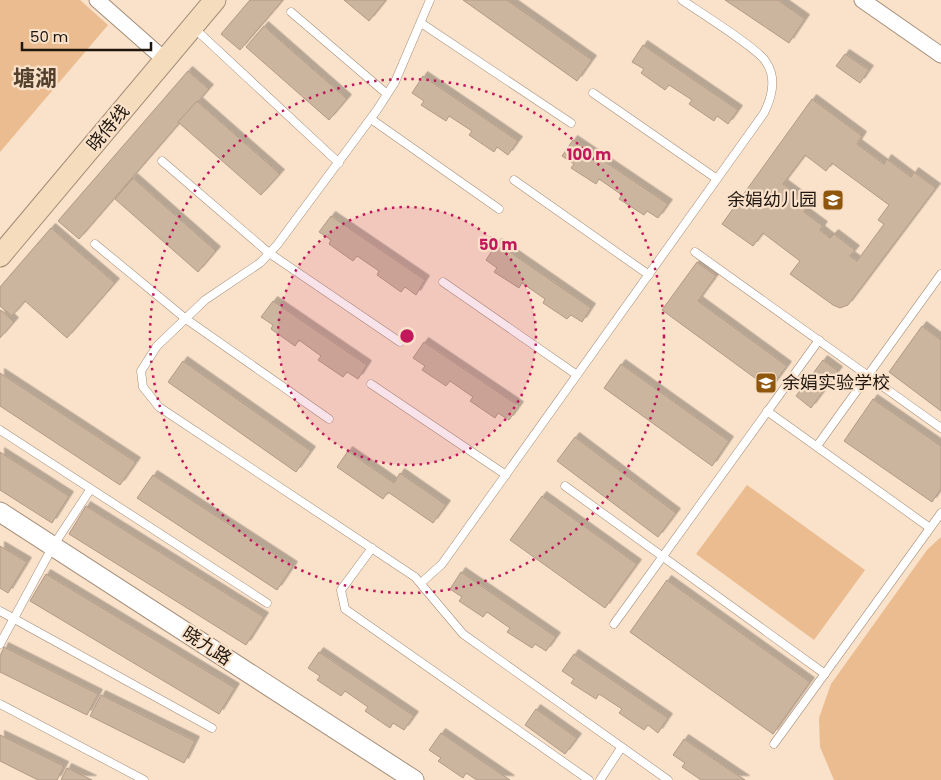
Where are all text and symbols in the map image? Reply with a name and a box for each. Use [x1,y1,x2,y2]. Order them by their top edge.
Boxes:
scale bar [22,20,151,52]
text: 50 m [30,26,68,47]
district label: 塘湖 [13,63,57,94]
street label: 晓侍线 [81,99,135,156]
text: 100 m [567,144,611,165]
place label: 余娟幼儿园 [727,187,817,212]
school or university icon: 余娟幼儿园 [821,188,845,212]
text: 50 m [479,234,517,255]
centre of rings [398,327,416,345]
place label: 余娟实验学校 [782,370,890,395]
school or university icon: 余娟实验学校 [754,371,778,395]
street label: 晓九路 [178,620,237,671]

